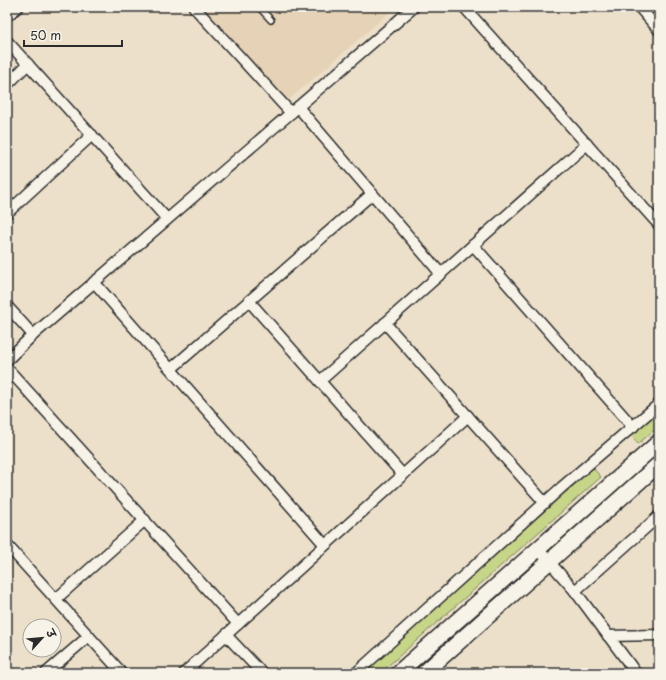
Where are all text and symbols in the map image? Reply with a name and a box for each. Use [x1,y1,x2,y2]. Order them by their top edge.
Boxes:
scale bar [24,22,122,48]
text: 50 m [30,26,61,44]
north arrow [22,618,62,658]
text: उ [42,625,61,642]

